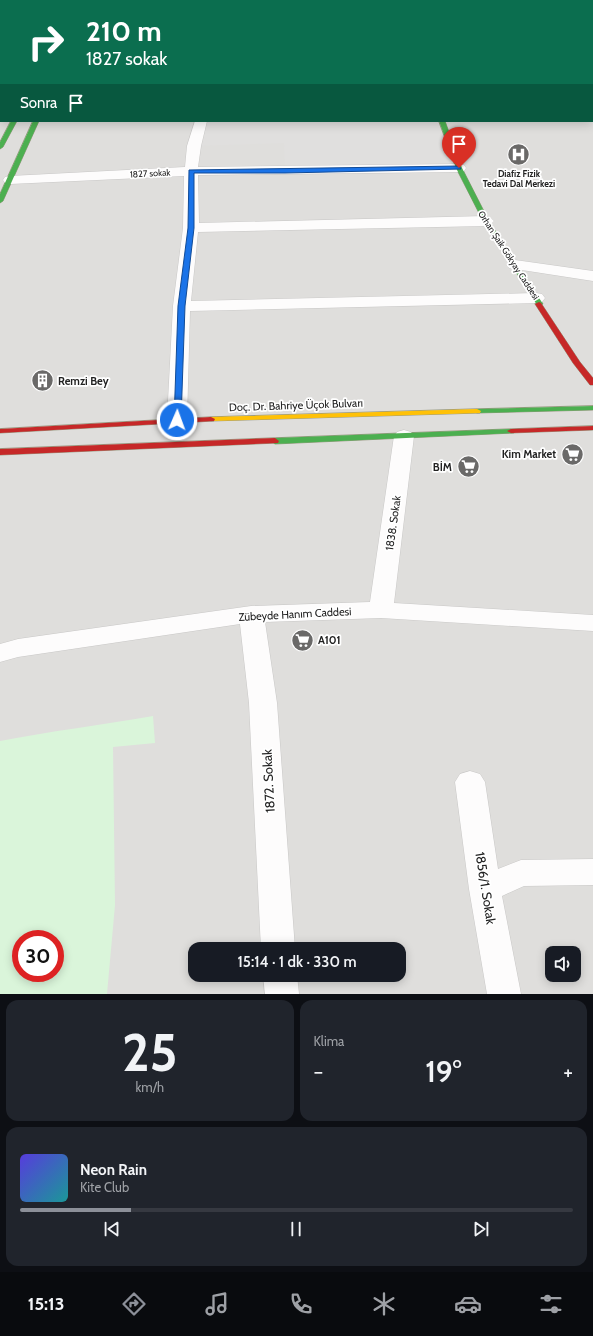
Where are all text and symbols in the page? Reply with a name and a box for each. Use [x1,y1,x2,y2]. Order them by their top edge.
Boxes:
text: 210 m [86,14,162,48]
icon: right [20,16,72,68]
text: 1827 sokak [86,48,167,70]
icon: arrive [65,92,87,114]
text: Sonra [20,94,57,112]
pin [442,127,476,168]
icon: arrive [448,133,470,155]
hospital icon: Diafiz Fizik Tedavi Dal Merkezi [506,141,532,167]
street label: 1827 sokak [129,166,171,180]
place label: Diafiz Fizik Tedavi Dal Merkezi [483,168,555,189]
street label: Orhan Şaik Gökyay Caddesi [476,208,542,302]
building icon: Remzi Bey [30,368,56,394]
place label: Remzi Bey [58,374,109,388]
street label: Doç. Dr. Bahriye Üçok Bulvarı [229,396,363,414]
position arrow [156,399,198,441]
supermarket icon: Kim Market [559,441,585,467]
place label: Kim Market [502,447,556,461]
supermarket icon: BİM [455,454,481,480]
place label: BİM [433,460,452,474]
street label: 1838. Sokak [382,495,404,551]
street label: Zübeyde Hanım Caddesi [238,604,352,624]
supermarket icon: A101 [290,627,316,653]
place label: A101 [318,633,341,647]
street label: 1872. Sokak [258,749,278,813]
street label: 1856/1. Sokak [472,851,500,926]
speed limit sign: 30 [12,930,64,982]
map controls [545,946,581,982]
button: sound [545,946,581,982]
text: 15:14 · 1 dk · 330 m [238,953,356,971]
text: 25 [122,1021,177,1084]
text: Klima [314,1033,344,1049]
text: 19° [425,1053,461,1090]
text: − [314,1058,323,1085]
text: + [563,1058,573,1085]
text: km/h [136,1079,164,1095]
text: Neon Rain [80,1161,147,1179]
text: Kite Club [80,1179,129,1195]
icon: previous [101,1218,123,1240]
icon: pause [285,1218,307,1240]
icon: next [470,1218,492,1240]
icon: directions [120,1290,148,1318]
icon: music [203,1290,231,1318]
icon: phone [287,1290,315,1318]
icon: climate [370,1290,398,1318]
icon: car [454,1290,482,1318]
icon: filters [537,1290,565,1318]
text: 15:13 [28,1293,64,1315]

